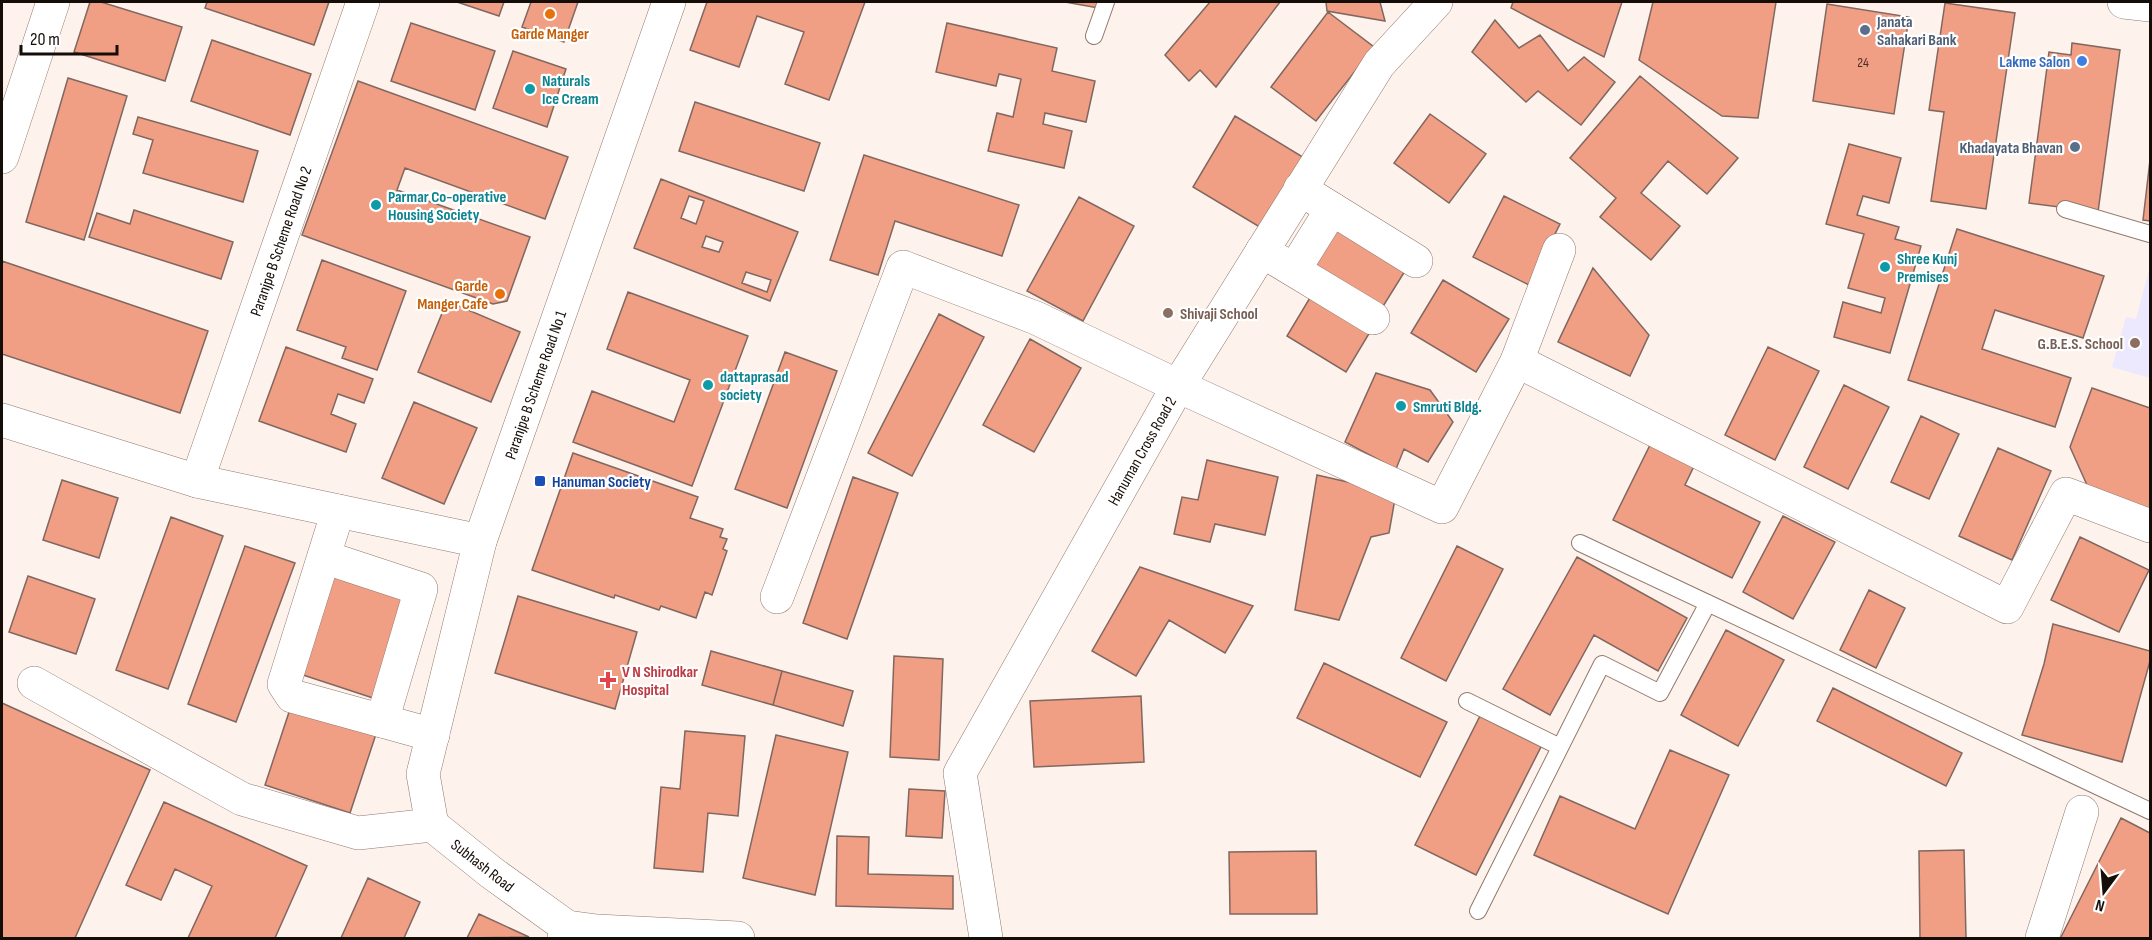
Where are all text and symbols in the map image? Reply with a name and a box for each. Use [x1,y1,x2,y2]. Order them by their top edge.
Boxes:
marker: Garde Manger [543,7,557,21]
place label: Janata Sahakari Bank [1876,13,1957,50]
scale bar [21,18,117,56]
marker: Janata Sahakari Bank [1858,23,1872,37]
place label: Garde Manger [511,25,589,44]
text: 20 m [30,29,60,50]
place label: Lakme Salon [1999,53,2070,72]
house number: 24 [1857,54,1869,71]
marker: Lakme Salon [2075,54,2089,68]
place label: Naturals Ice Cream [542,72,599,109]
marker: Naturals Ice Cream [523,82,537,96]
place label: Khadayata Bhavan [1959,139,2063,158]
marker: Khadayata Bhavan [2068,140,2082,154]
street label: Paranjpe B Scheme Road No 2 [247,164,316,319]
place label: Parmar Co-operative Housing Society [388,188,506,225]
marker: Parmar Co-operative Housing Society [369,198,383,212]
place label: Shree Kunj Premises [1897,250,1957,287]
marker: Shree Kunj Premises [1878,260,1892,274]
place label: Garde Manger Cafe [417,277,488,314]
marker: Garde Manger Cafe [493,287,507,301]
place label: Shivaji School [1180,305,1258,324]
marker: Shivaji School [1161,306,1175,320]
street label: Paranjpe B Scheme Road No 1 [501,308,571,462]
place label: G.B.E.S. School [2038,335,2123,354]
marker: G.B.E.S. School [2128,336,2142,350]
place label: dattaprasad society [720,368,789,405]
marker: dattaprasad society [701,378,715,392]
street label: Hanuman Cross Road 2 [1105,394,1181,509]
place label: Smruti Bldg. [1413,398,1482,417]
marker: Smruti Bldg. [1394,399,1408,413]
place label: Hanuman Society [552,473,651,492]
marker: Hanuman Society [533,474,547,488]
place label: V N Shirodkar Hospital [622,663,698,700]
marker: V N Shirodkar Hospital [599,671,617,689]
street label: Subhash Road [447,836,517,897]
north arrow [2074,862,2134,922]
text: N [2094,895,2107,915]

